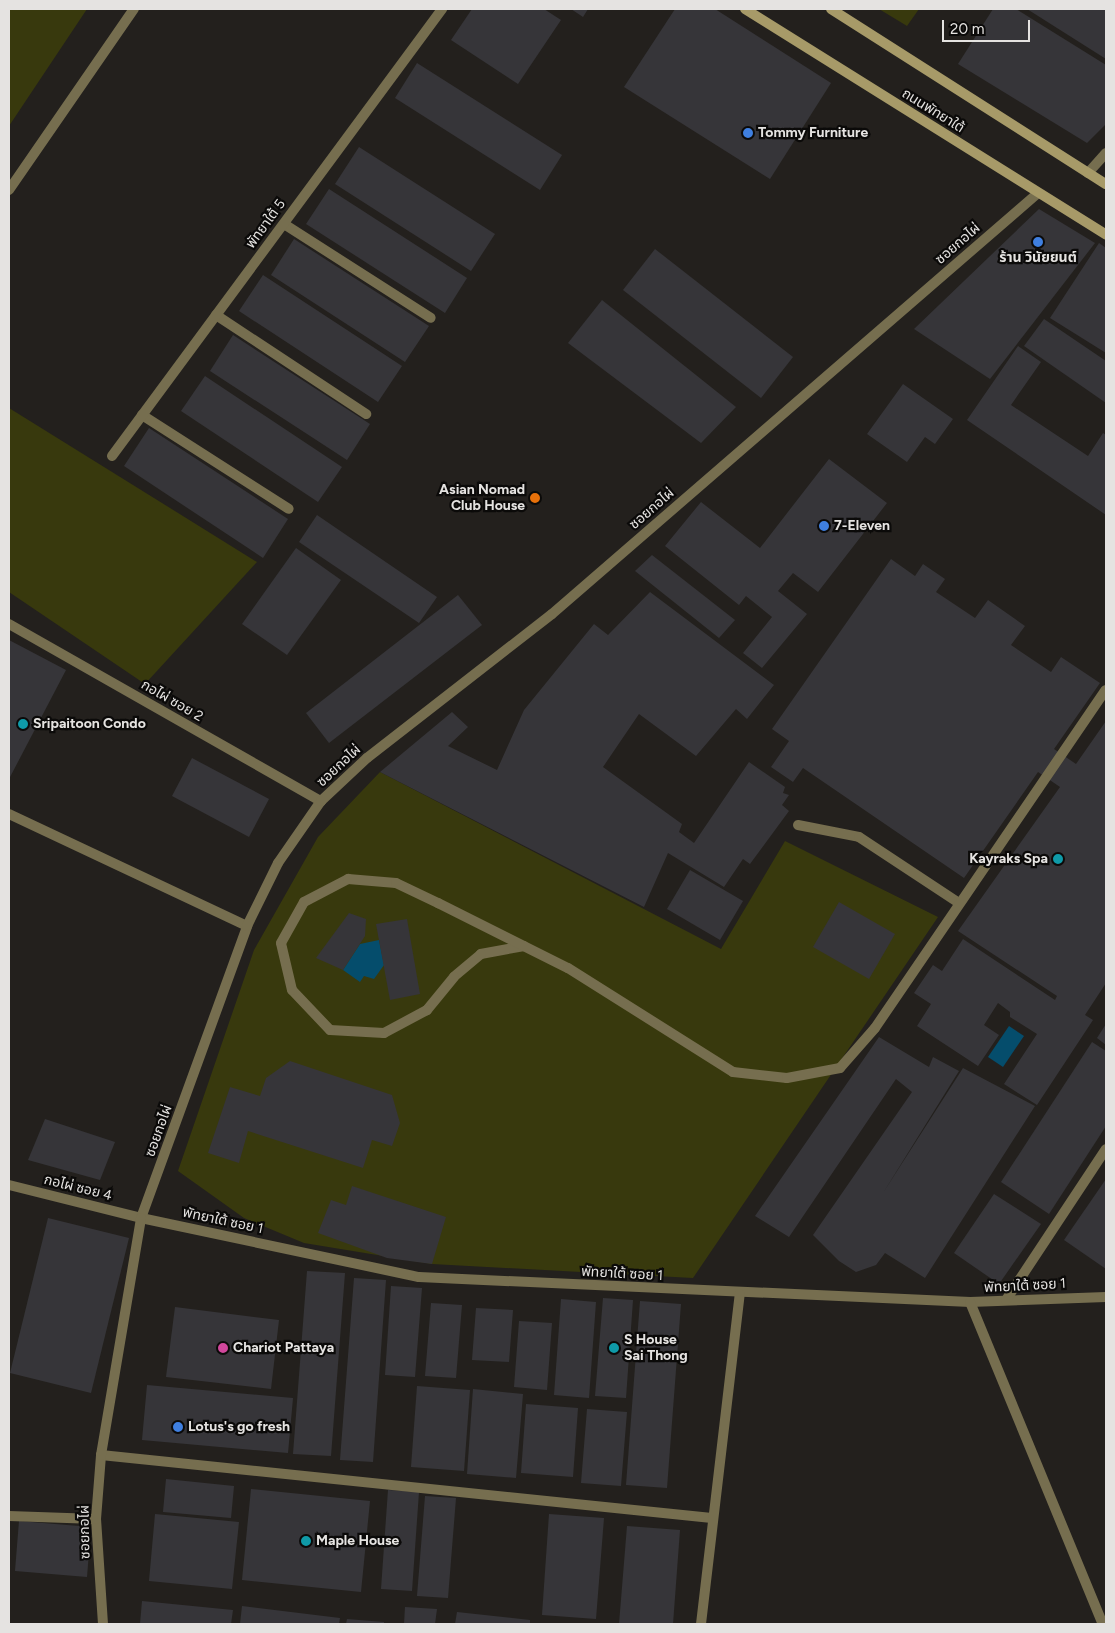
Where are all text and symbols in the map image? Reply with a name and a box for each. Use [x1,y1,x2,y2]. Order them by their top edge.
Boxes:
scale bar [945,10,1032,42]
text: 20 m [950,20,984,38]
street label: ถนนพัทยาใต้ [899,85,967,137]
place label: Tommy Furniture [758,125,868,141]
marker: Tommy Furniture [742,127,754,139]
street label: พัทยาใต้ 5 [243,196,289,252]
street label: ซอยกอไผ่ [932,220,984,268]
marker: ร้าน วินัยยนต์ [1032,236,1044,248]
place label: ร้าน วินัยยนต์ [999,250,1077,266]
place label: Asian Nomad Club House [439,482,525,514]
street label: ซอยกอไผ่ [626,485,678,533]
marker: Asian Nomad Club House [529,492,541,504]
place label: 7-Eleven [834,518,890,534]
marker: 7-Eleven [818,520,830,532]
street label: กอไผ่ ซอย 2 [138,677,206,725]
place label: Sripaitoon Condo [33,716,146,732]
marker: Sripaitoon Condo [17,718,29,730]
street label: ซอยกอไผ่ [314,741,364,791]
place label: Kayraks Spa [969,851,1048,867]
marker: Kayraks Spa [1052,853,1064,865]
street label: ซอยกอไผ่ [142,1103,176,1159]
street label: กอไผ่ ซอย 4 [42,1171,114,1205]
street label: พัทยาใต้ ซอย 1 [181,1204,265,1238]
street label: พัทยาใต้ ซอย 1 [581,1263,663,1285]
street label: พัทยาใต้ ซอย 1 [984,1275,1066,1297]
place label: S House Sai Thong [624,1332,688,1364]
place label: Chariot Pattaya [233,1340,334,1356]
marker: Chariot Pattaya [217,1342,229,1354]
marker: S House Sai Thong [608,1342,620,1354]
place label: Lotus's go fresh [188,1419,290,1435]
marker: Lotus's go fresh [172,1421,184,1433]
street label: ซอยกอไผ่ [76,1505,94,1559]
place label: Maple House [316,1533,399,1549]
marker: Maple House [300,1535,312,1547]

